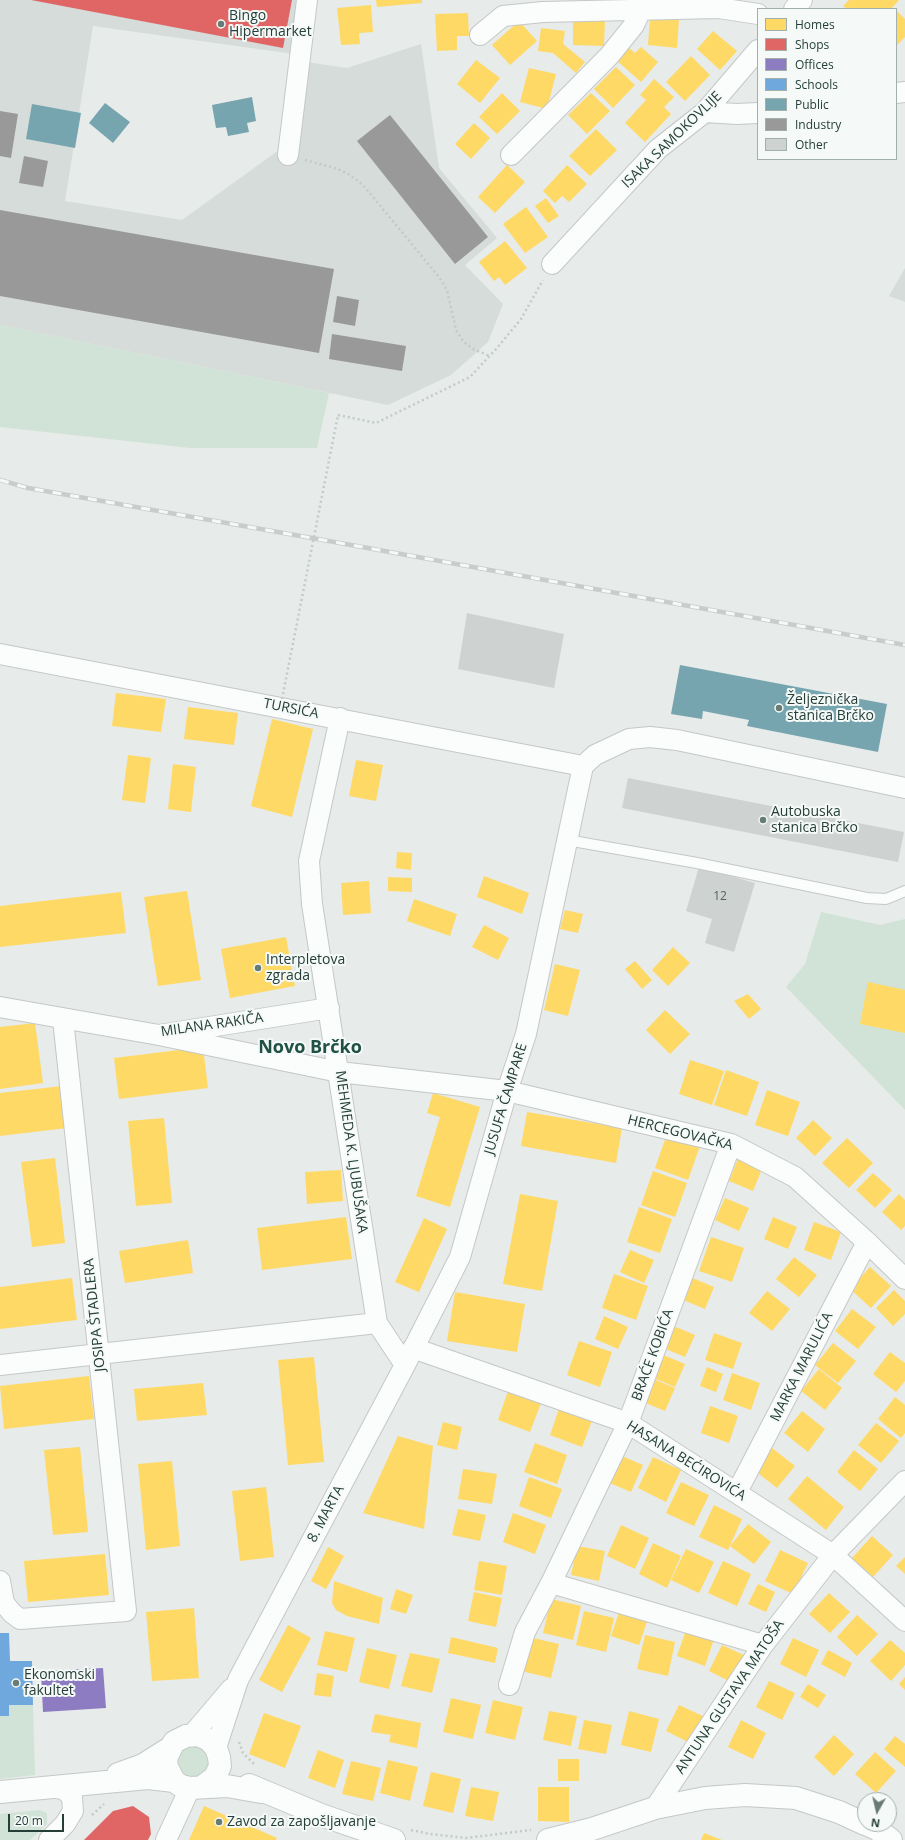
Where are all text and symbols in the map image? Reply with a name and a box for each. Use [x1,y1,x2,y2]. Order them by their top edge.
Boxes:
place label: Bingo Hipermarket [229,8,312,40]
legend [757,8,897,160]
text: Homes [795,16,835,33]
marker: Bingo Hipermarket [216,19,226,29]
text: Shops [795,36,829,53]
text: Offices [795,56,834,73]
text: Schools [795,76,838,93]
street label: ISAKA SAMOKOVLIJE [619,88,725,192]
text: Public [795,96,829,113]
text: Industry [795,116,841,133]
text: Other [795,136,828,153]
place label: Željeznička stanica Brčko [787,692,874,724]
street label: TURSIĆA [262,695,320,723]
marker: Željeznička stanica Brčko [774,703,784,713]
place label: Autobuska stanica Brčko [771,804,858,836]
marker: Autobuska stanica Brčko [758,815,768,825]
house number: 12 [713,890,727,904]
place label: Interpletova zgrada [266,952,345,984]
marker: Interpletova zgrada [253,963,263,973]
street label: MILANA RAKIČA [160,1009,264,1041]
district label: Novo Brčko [258,1037,362,1059]
street label: JUSUFA ČAMPARE [481,1041,531,1157]
street label: MEHMEDA K. LJUBUŠAKA [331,1070,371,1234]
street label: HERCEGOVAČKA [626,1112,734,1154]
street label: JOSIPA ŠTADLERA [81,1257,109,1373]
street label: BRAĆE KOBIĆA [629,1307,677,1403]
street label: MARKA MARULIĆA [767,1310,837,1424]
street label: HASANA BEĆIROVIĆA [623,1417,749,1505]
street label: 8. MARTA [304,1483,348,1545]
street label: ANTUNA GUSTAVA MATOŠA [672,1617,788,1777]
place label: Ekonomski fakultet [24,1667,95,1700]
marker: Ekonomski fakultet [11,1678,21,1688]
north arrow [857,1792,897,1832]
scale bar [10,1806,66,1832]
text: 20 m [15,1812,43,1829]
place label: Zavod za zapošljavanje [227,1814,376,1830]
text: N [870,1815,881,1831]
marker: Zavod za zapošljavanje [214,1817,224,1827]

